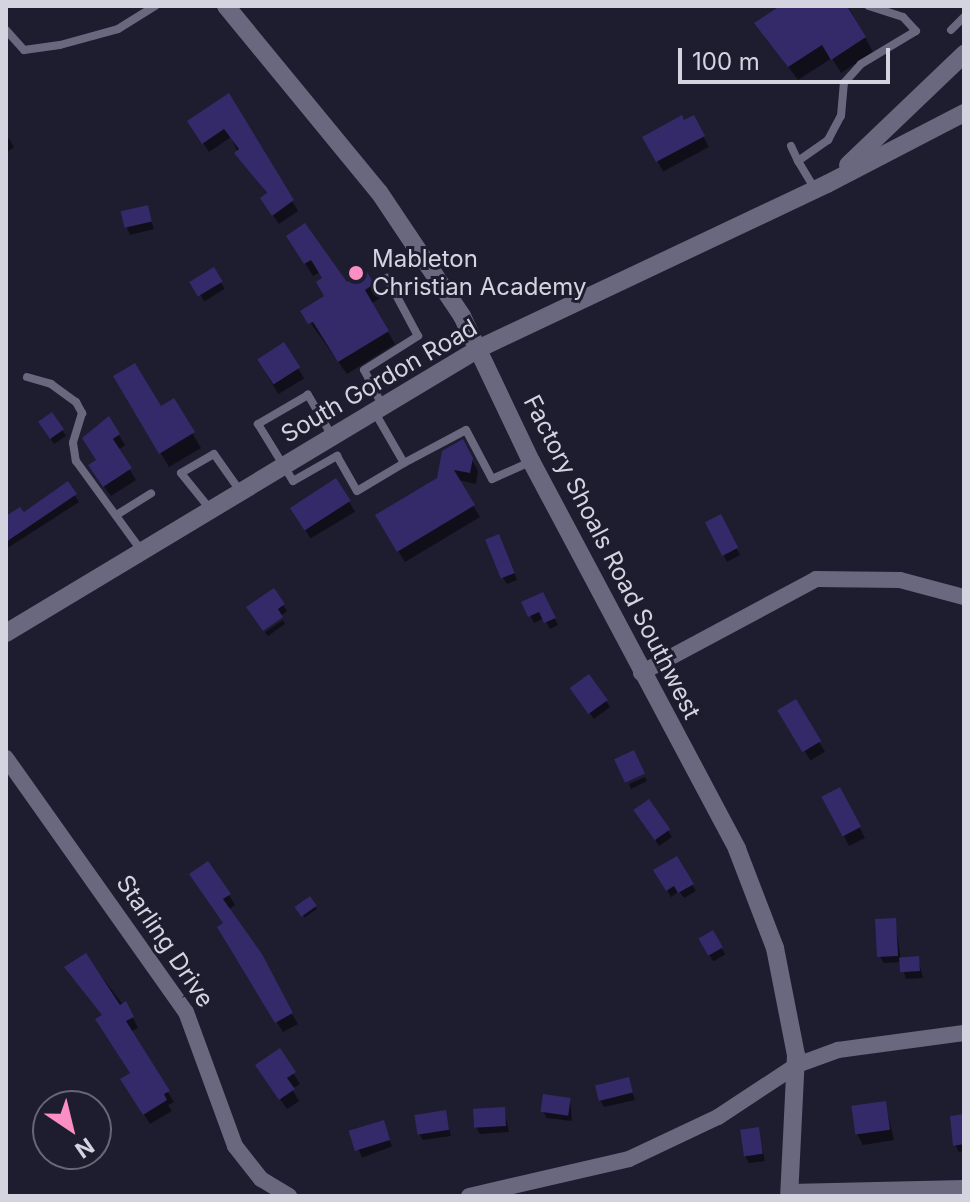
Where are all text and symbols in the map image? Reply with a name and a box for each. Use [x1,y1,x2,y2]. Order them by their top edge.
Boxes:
scale bar [682,32,894,82]
text: 100 m [692,47,760,76]
place label: Mableton Christian Academy [372,245,587,301]
marker: Mableton Christian Academy [347,264,365,282]
street label: South Gordon Road [276,313,482,449]
street label: Factory Shoals Road Southwest [518,390,706,724]
street label: Starling Drive [110,869,220,1013]
north arrow [32,1090,112,1170]
text: N [70,1133,99,1163]

